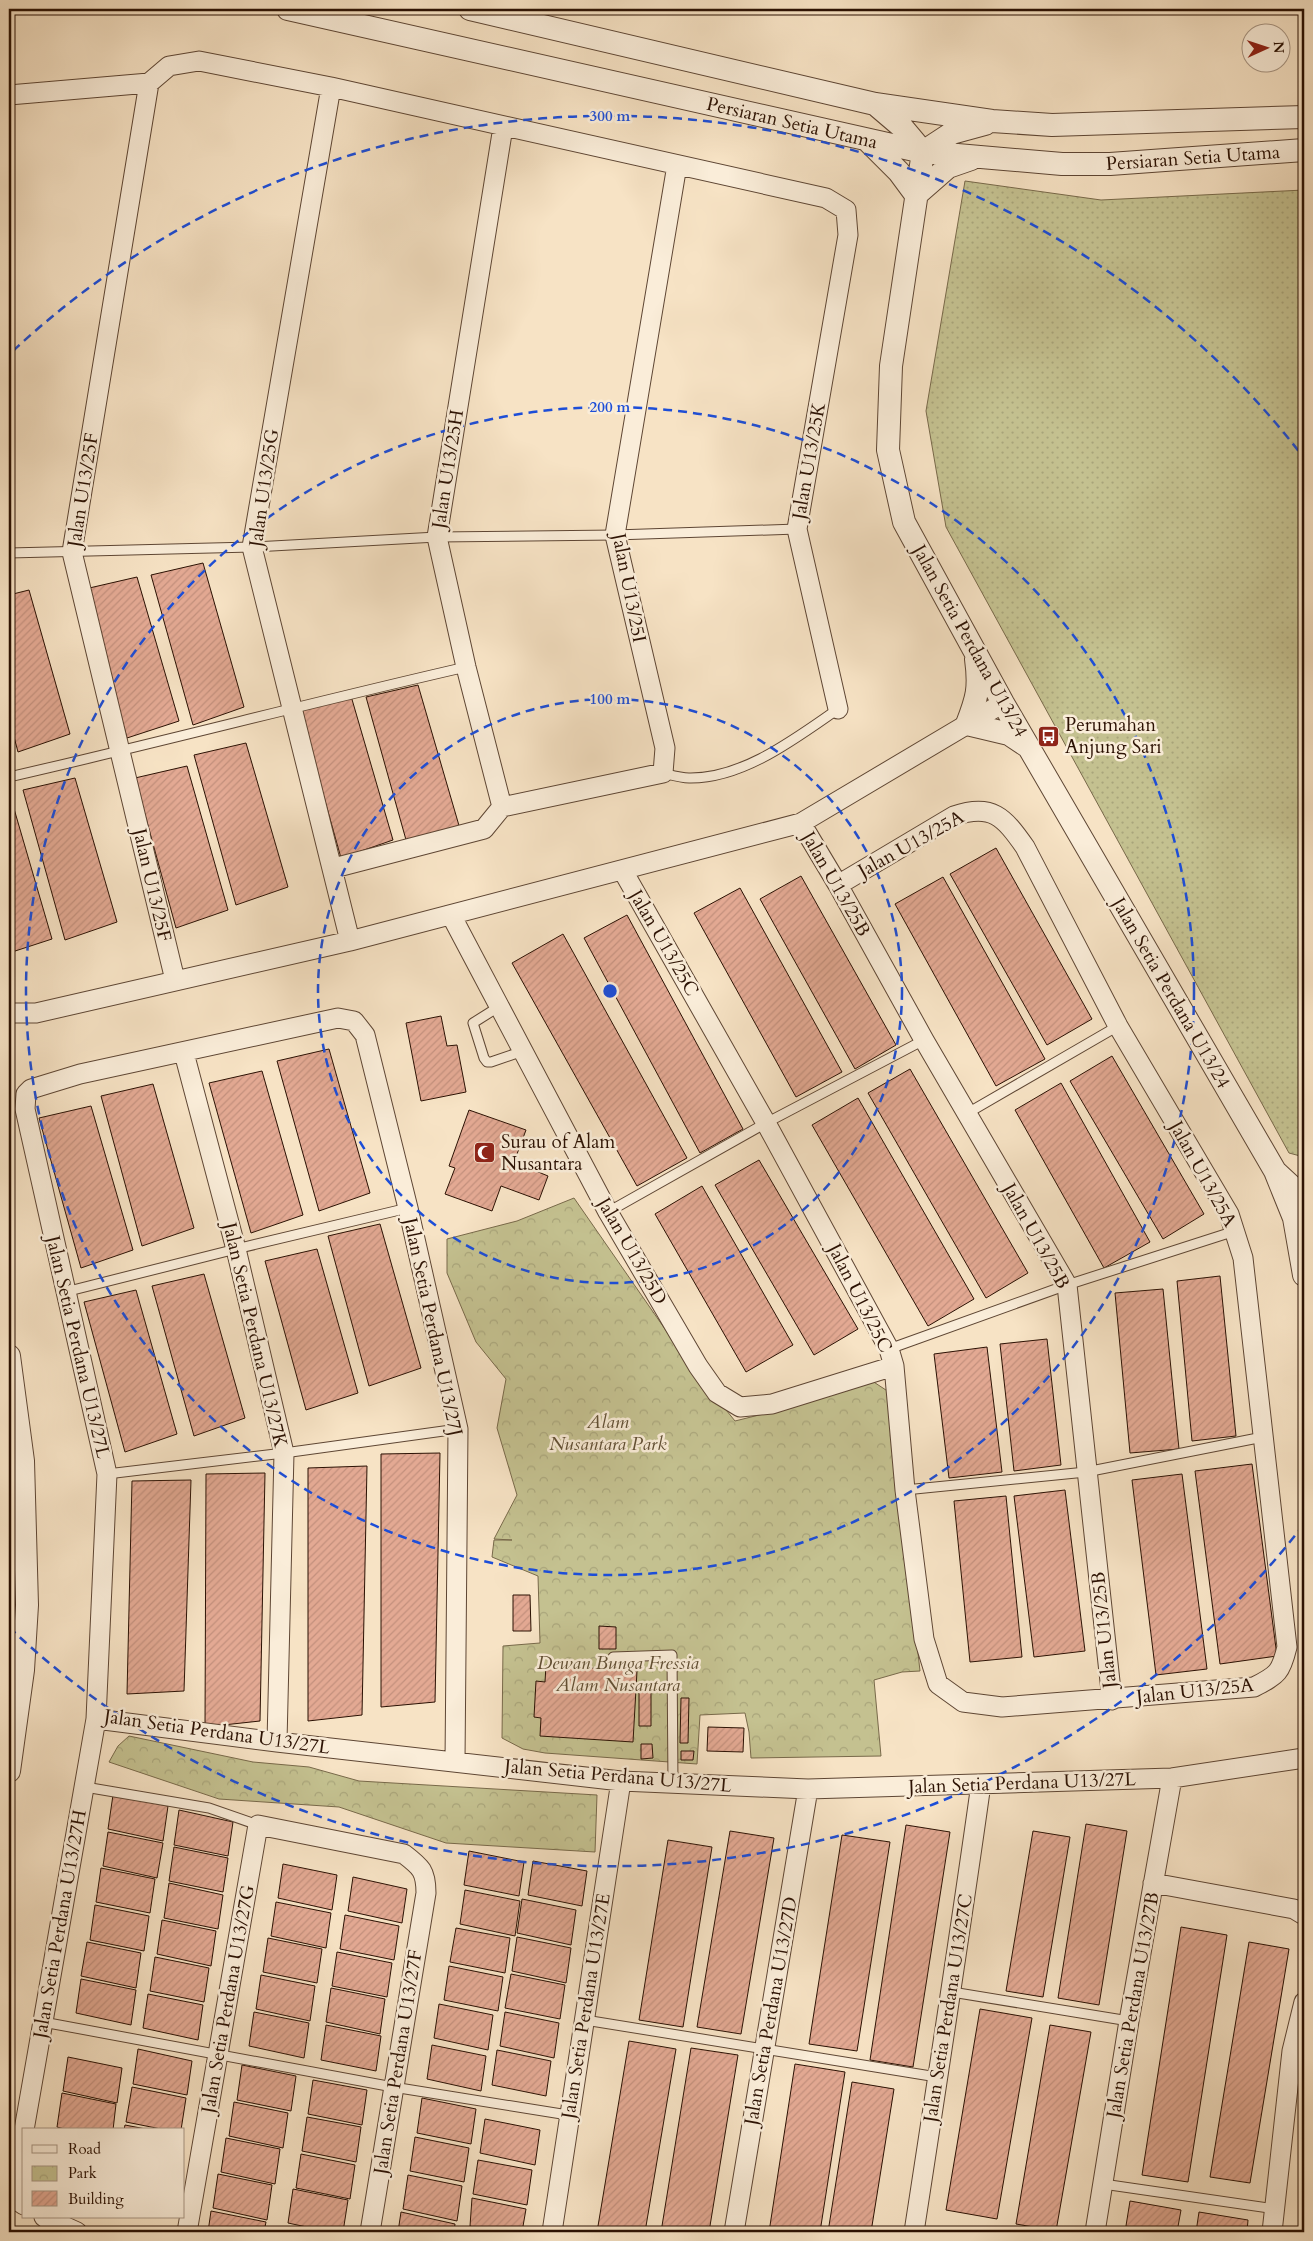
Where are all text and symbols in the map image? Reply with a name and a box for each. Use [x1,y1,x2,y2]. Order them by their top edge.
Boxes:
north arrow [1240,22,1290,72]
text: N [1269,41,1288,54]
street label: Persiaran Setia Utama [704,91,880,155]
text: 300 m [590,106,631,126]
street label: Persiaran Setia Utama [1105,139,1281,177]
text: 200 m [590,397,631,417]
street label: Jalan U13/25K [785,400,832,524]
street label: Jalan U13/25H [425,408,470,533]
street label: Jalan U13/25G [242,427,285,552]
street label: Jalan U13/25F [61,431,105,552]
street label: Jalan U13/25I [605,528,652,645]
street label: Jalan Setia Perdana U13/24 [905,538,1034,742]
text: 100 m [590,689,631,709]
place label: Perumahan Anjung Sari [1065,712,1162,760]
bus stop icon: Perumahan Anjung Sari [1037,724,1061,748]
street label: Jalan U13/25A [851,804,969,885]
street label: Jalan U13/25F [126,823,178,944]
street label: Jalan U13/25B [794,824,877,941]
street label: Jalan U13/25C [622,882,705,1001]
street label: Jalan Setia Perdana U13/24 [1104,890,1236,1093]
centre of rings [601,982,619,1000]
street label: Jalan U13/25A [1162,1114,1243,1232]
place label: Surau of Alam Nusantara [501,1129,616,1177]
mosque icon: Surau of Alam Nusantara [473,1141,497,1165]
street label: Jalan U13/25B [995,1176,1076,1294]
street label: Jalan U13/25D [589,1190,673,1309]
street label: Jalan Setia Perdana U13/27J [397,1212,469,1439]
street label: Jalan Setia Perdana U13/27K [216,1217,294,1451]
street label: Jalan Setia Perdana U13/27L [39,1230,116,1461]
street label: Jalan U13/25C [820,1237,899,1357]
park label: Alam Nusantara Park [549,1409,667,1457]
street label: Jalan U13/25B [1085,1570,1123,1693]
park label: Dewan Bunga Fressia Alam Nusantara [537,1650,700,1698]
street label: Jalan U13/25A [1132,1672,1255,1710]
street label: Jalan Setia Perdana U13/27L [99,1703,332,1761]
street label: Jalan Setia Perdana U13/27L [500,1753,733,1799]
street label: Jalan Setia Perdana U13/27L [905,1766,1137,1800]
street label: Jalan Setia Perdana U13/27H [27,1807,93,2044]
street label: Jalan Setia Perdana U13/27G [195,1883,261,2118]
street label: Jalan Setia Perdana U13/27B [1100,1890,1166,2123]
street label: Jalan Setia Perdana U13/27E [555,1891,617,2124]
street label: Jalan Setia Perdana U13/27C [917,1892,979,2127]
street label: Jalan Setia Perdana U13/27D [738,1895,804,2130]
street label: Jalan Setia Perdana U13/27F [367,1948,429,2179]
legend [22,2128,185,2218]
text: Road [68,2139,101,2159]
text: Park [68,2163,97,2183]
text: Building [68,2189,124,2209]

